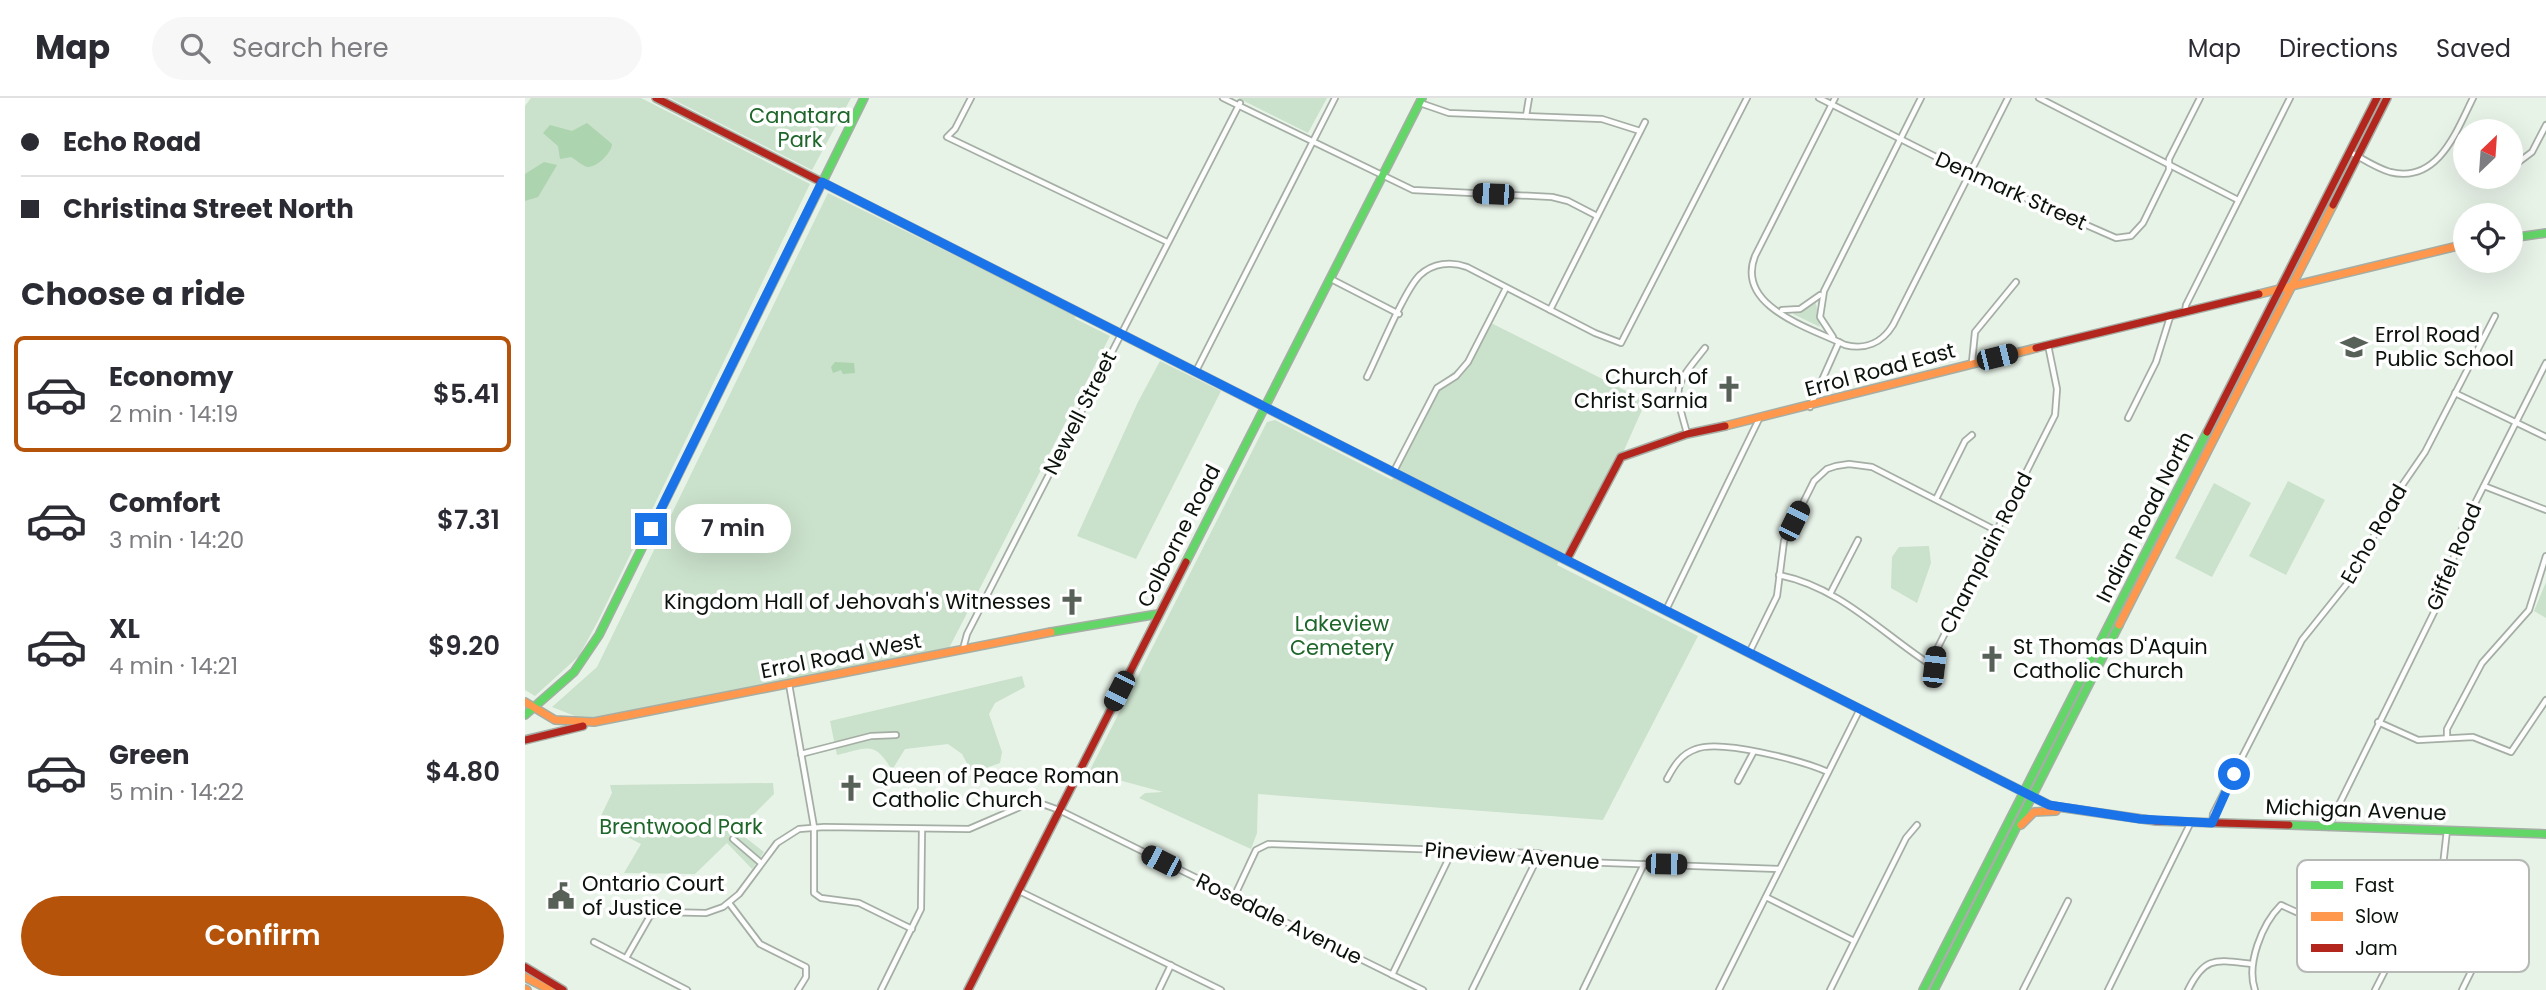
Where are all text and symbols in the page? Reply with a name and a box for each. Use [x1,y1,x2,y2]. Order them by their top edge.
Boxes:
search box [152,17,642,80]
text: Map [35,24,110,71]
icon: search [176,29,214,67]
text: Search here [232,30,389,66]
text: Map [2188,32,2241,65]
text: Directions [2279,32,2398,65]
text: Saved [2436,32,2511,65]
park label: Canatara Park [749,101,851,154]
north arrow [2453,119,2523,189]
map controls [2453,119,2523,273]
text: Echo Road [63,124,201,160]
street label: Denmark Street [1931,144,2092,237]
car [1472,183,1515,205]
text: Christina Street North [63,191,354,227]
button: locate [2453,203,2523,273]
text: Choose a ride [21,271,245,316]
place label: Errol Road Public School [2375,320,2514,373]
school or university icon: Errol Road Public School [2339,332,2369,362]
street label: Errol Road East [1802,336,1958,404]
car [1975,342,2020,372]
street label: Newell Street [1036,346,1123,480]
text: Economy [109,359,233,395]
place label: Church of Christ Sarnia [1574,362,1708,415]
icon: car [25,363,88,426]
church icon: Church of Christ Sarnia [1714,374,1744,404]
text: $5.41 [433,376,500,412]
text: 2 min · 14:19 [109,398,238,430]
street label: Indian Road North [2089,426,2200,607]
street label: Colborne Road [1130,459,1227,612]
street label: Champlain Road [1932,467,2039,639]
street label: Echo Road [2333,479,2414,589]
text: Comfort [109,485,221,521]
icon: car [25,489,88,552]
car [1776,498,1813,544]
street label: Giffel Road [2419,499,2488,615]
text: $7.31 [437,502,500,538]
callout: 7 min [675,504,791,554]
text: 7 min [701,512,765,544]
route end [635,513,667,545]
text: 3 min · 14:20 [109,524,244,556]
place label: Kingdom Hall of Jehovah's Witnesses [664,587,1051,616]
church icon: Kingdom Hall of Jehovah's Witnesses [1057,587,1087,617]
park label: Lakeview Cemetery [1290,609,1394,662]
text: XL [109,611,140,647]
icon: car [25,615,88,678]
street label: Errol Road West [758,626,924,685]
text: $9.20 [428,628,500,664]
place label: St Thomas D'Aquin Catholic Church [2013,632,2208,685]
church icon: St Thomas D'Aquin Catholic Church [1977,644,2007,674]
car [1922,645,1947,689]
text: 4 min · 14:21 [109,650,238,682]
car [1101,668,1138,714]
text: Green [109,737,190,773]
icon: car [25,741,88,804]
text: $4.80 [426,754,500,790]
route start [2218,758,2250,790]
place label: Queen of Peace Roman Catholic Church [872,761,1119,814]
church icon: Queen of Peace Roman Catholic Church [836,773,866,803]
text: 5 min · 14:22 [109,776,244,808]
street label: Michigan Avenue [2265,792,2447,827]
park label: Brentwood Park [599,812,763,841]
street label: Pineview Avenue [1424,835,1601,876]
car [1138,842,1185,880]
car [1645,853,1688,875]
legend [2297,860,2529,972]
street label: Rosedale Avenue [1191,866,1367,971]
place label: Ontario Court of Justice [582,869,724,922]
text: Fast [2355,872,2394,899]
public building icon: Ontario Court of Justice [546,881,576,911]
button: Confirm [21,896,504,976]
text: Slow [2355,903,2399,930]
text: Jam [2355,935,2397,962]

